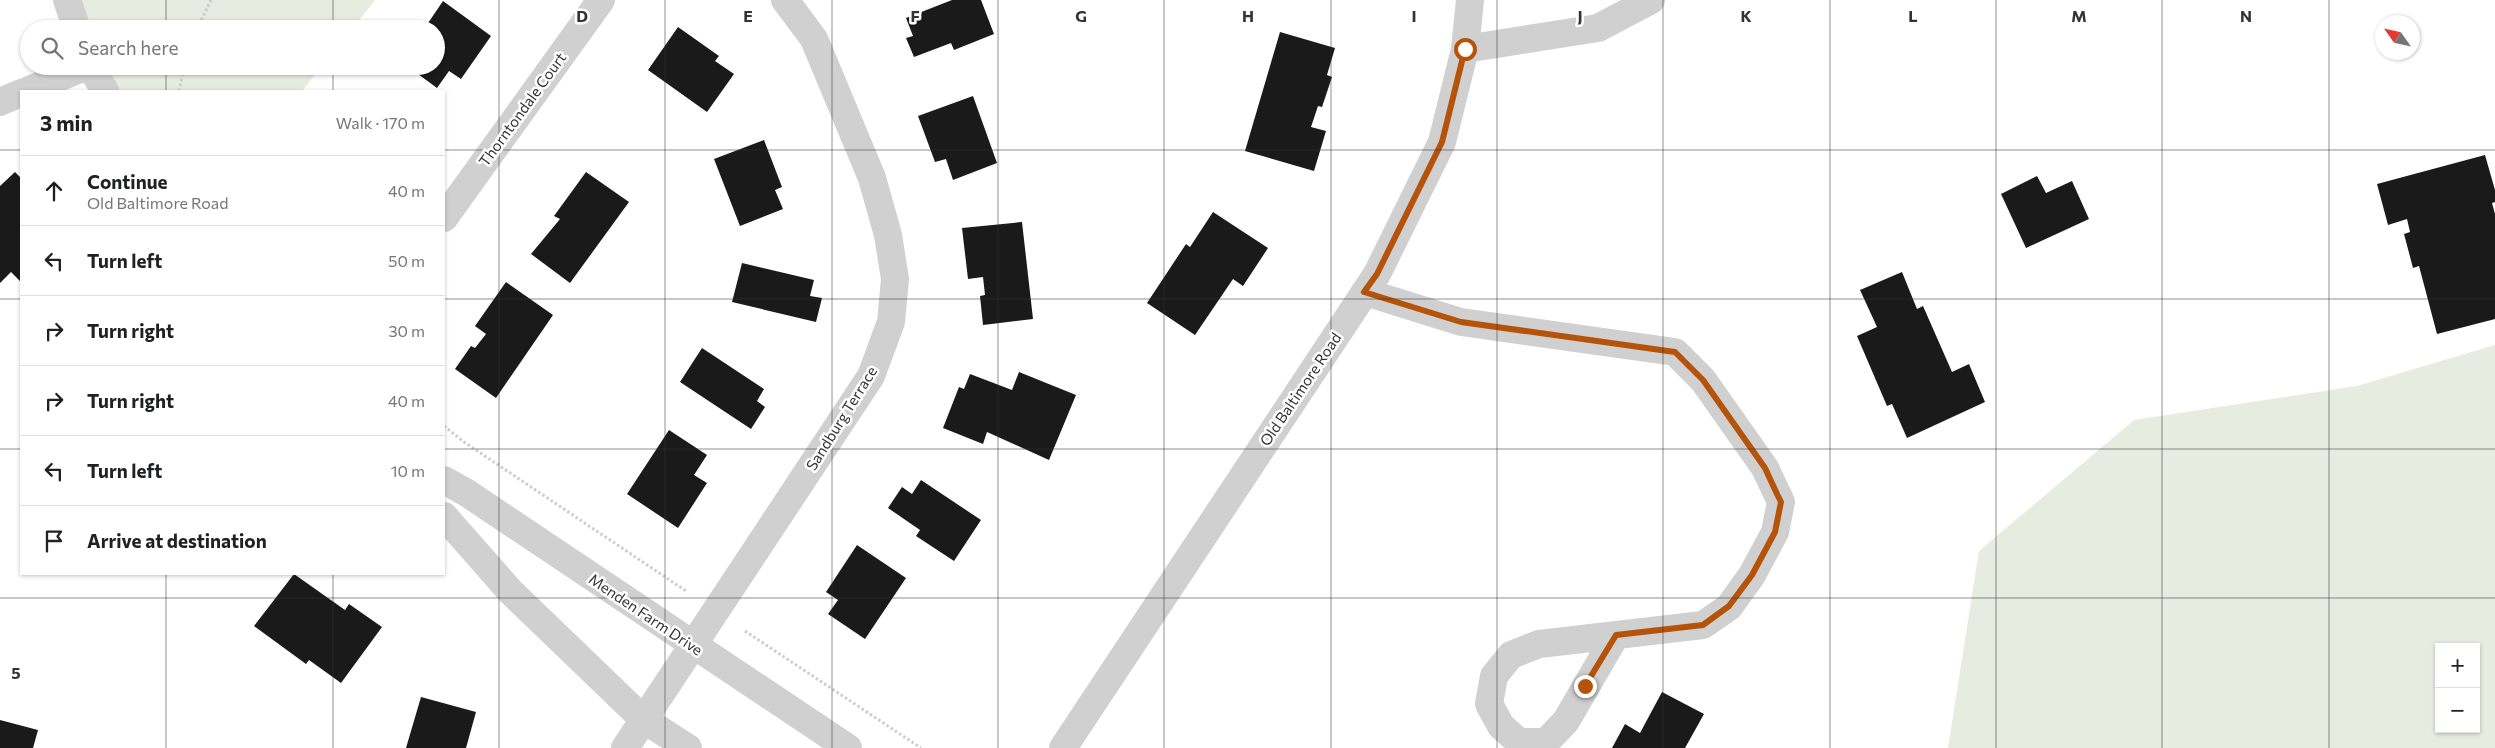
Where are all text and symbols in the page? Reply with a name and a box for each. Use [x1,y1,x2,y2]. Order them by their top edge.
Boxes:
text: D [576,6,588,25]
text: E [743,6,753,25]
text: F [910,6,920,25]
text: G [1075,6,1087,25]
text: H [1242,6,1254,25]
text: I [1411,6,1417,25]
text: J [1577,6,1583,25]
text: K [1740,6,1752,25]
text: L [1908,6,1918,25]
text: M [2071,6,2087,25]
text: N [2240,6,2252,25]
north arrow [2375,15,2420,60]
search box [20,20,445,75]
icon: search [38,34,66,62]
text: Search here [78,36,178,59]
route start [1454,38,1477,61]
street label: Thorntondale Court [475,49,569,169]
text: 3 min [40,110,93,135]
text: Walk · 170 m [336,113,425,132]
text: Continue [87,170,167,193]
icon: ahead [40,177,68,205]
text: 40 m [388,181,425,200]
text: Old Baltimore Road [87,193,228,212]
icon: left [40,247,68,275]
text: Turn left [87,249,162,272]
text: 50 m [388,251,425,270]
icon: right [40,317,68,345]
text: Turn right [87,319,174,342]
text: 30 m [388,321,425,340]
street label: Old Baltimore Road [1255,329,1345,449]
street label: Sandburg Terrace [802,362,880,473]
icon: right [40,387,68,415]
text: Turn right [87,389,174,412]
text: 40 m [388,391,425,410]
icon: left [40,457,68,485]
text: Turn left [87,459,162,482]
text: 10 m [391,461,425,480]
icon: arrive [40,527,68,555]
text: Arrive at destination [87,529,267,552]
street label: Menden Farm Drive [586,569,706,659]
map controls [2435,643,2480,733]
button: + [2435,643,2480,688]
text: 5 [11,663,21,682]
route end [1574,675,1597,698]
button: − [2435,688,2480,733]

